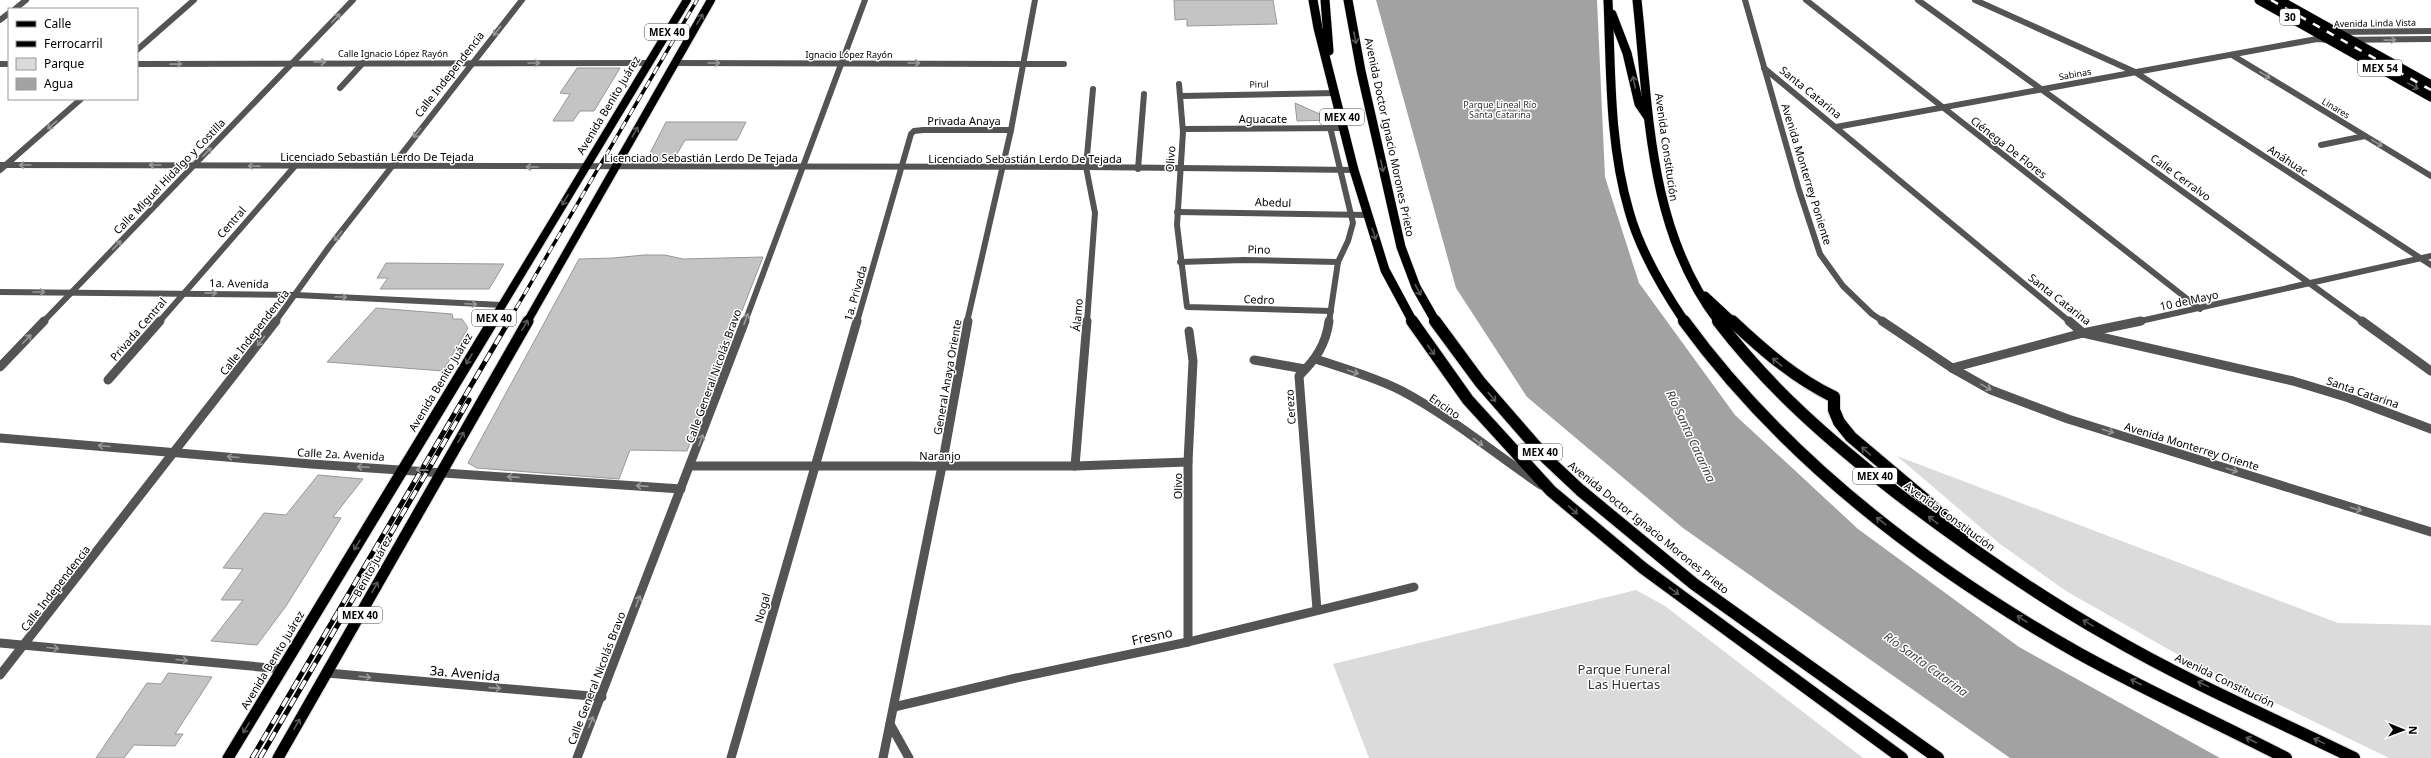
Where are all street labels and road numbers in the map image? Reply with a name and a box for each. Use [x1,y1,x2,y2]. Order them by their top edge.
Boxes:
road number: 30 [2280,9,2300,25]
street label: Avenida Linda Vista [2334,16,2416,30]
road number: MEX 40 [645,24,689,40]
street label: Calle Independencia [411,28,487,120]
street label: Avenida Doctor Ignacio Morones Prieto [1362,36,1419,238]
street label: Calle Ignacio López Rayón [338,47,448,60]
street label: Ignacio López Rayón [805,48,893,61]
street label: Avenida Benito Juárez [573,53,643,157]
road number: MEX 54 [2358,60,2402,76]
street label: Santa Catarina [1777,62,1845,122]
street label: Sabinas [2058,65,2092,83]
street label: Pirul [1249,77,1269,91]
street label: Avenida Constitución [1652,92,1682,202]
street label: Linares [2320,95,2352,121]
street label: Avenida Monterrey Poniente [1778,101,1836,247]
road number: MEX 40 [1320,109,1364,125]
street label: Aguacate [1239,111,1287,126]
street label: Ciénega De Flores [1968,112,2050,182]
street label: Privada Anaya [927,113,1001,128]
street label: Calle Miguel Hidalgo y Costilla [110,115,228,237]
street label: Anáhuac [2265,141,2311,179]
street label: Olivo [1162,145,1178,173]
street label: Licenciado Sebastián Lerdo De Tejada [280,149,474,164]
street label: Licenciado Sebastián Lerdo De Tejada [604,150,798,165]
street label: Calle Cerralvo [2148,150,2214,204]
street label: Licenciado Sebastián Lerdo De Tejada [928,151,1122,166]
street label: Abedul [1255,194,1291,210]
street label: Central [213,203,249,241]
street label: Pino [1247,241,1271,257]
street label: 1a. Privada [840,264,870,322]
street label: Santa Catarina [2026,270,2094,328]
street label: 1a. Avenida [209,275,269,291]
street label: Calle Independencia [216,286,292,378]
street label: 10 de Mayo [2158,286,2220,314]
street label: Cedro [1243,291,1275,307]
street label: Privada Central [106,294,170,364]
street label: Álamo [1068,298,1086,332]
street label: Calle General Nicolás Bravo [682,307,744,445]
road number: MEX 40 [472,310,516,326]
street label: General Anaya Oriente [929,318,965,436]
street label: Avenida Benito Juárez [405,330,475,434]
street label: Santa Catarina [2325,373,2401,411]
street label: Cerezo [1281,388,1299,425]
street label: Encino [1427,390,1464,422]
street label: Avenida Monterrey Oriente [2123,418,2261,474]
street label: Calle 2a. Avenida [297,444,385,464]
road number: MEX 40 [1518,444,1562,460]
street label: Naranjo [919,448,961,463]
street label: Avenida Doctor Ignacio Morones Prieto [1565,457,1733,597]
road number: MEX 40 [1853,468,1897,484]
street label: Olivo [1170,472,1185,499]
street label: Avenida Constitución [1901,478,1999,554]
street label: Benito Juárez [349,533,395,599]
street label: Calle Independencia [17,542,93,634]
street label: Nogal [751,591,773,625]
road number: MEX 40 [338,607,382,623]
street label: Avenida Benito Juárez [237,608,307,712]
street label: Calle General Nicolás Bravo [564,609,628,747]
street label: Fresno [1130,623,1174,649]
street label: Avenida Constitución [2173,649,2277,711]
street label: 3a. Avenida [429,661,501,685]

